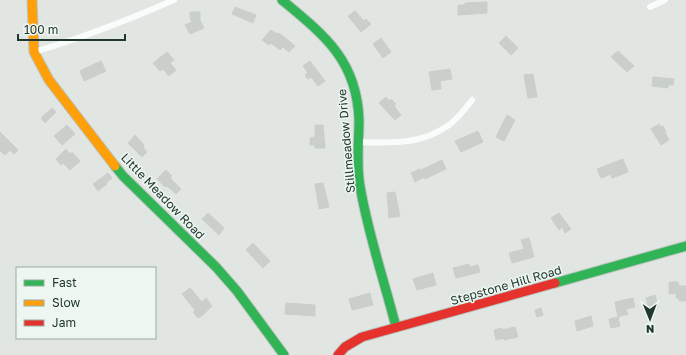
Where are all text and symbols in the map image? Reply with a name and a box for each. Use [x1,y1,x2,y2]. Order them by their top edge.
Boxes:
scale bar [18,16,125,42]
text: 100 m [24,22,58,37]
street label: Stillmeadow Drive [334,88,358,194]
street label: Little Meadow Road [118,150,208,242]
street label: Stepstone Hill Road [449,262,563,308]
legend [16,267,156,339]
text: Fast [52,275,77,290]
text: Slow [52,295,80,310]
north arrow [630,299,670,339]
text: Jam [52,315,76,330]
text: N [646,323,654,336]

